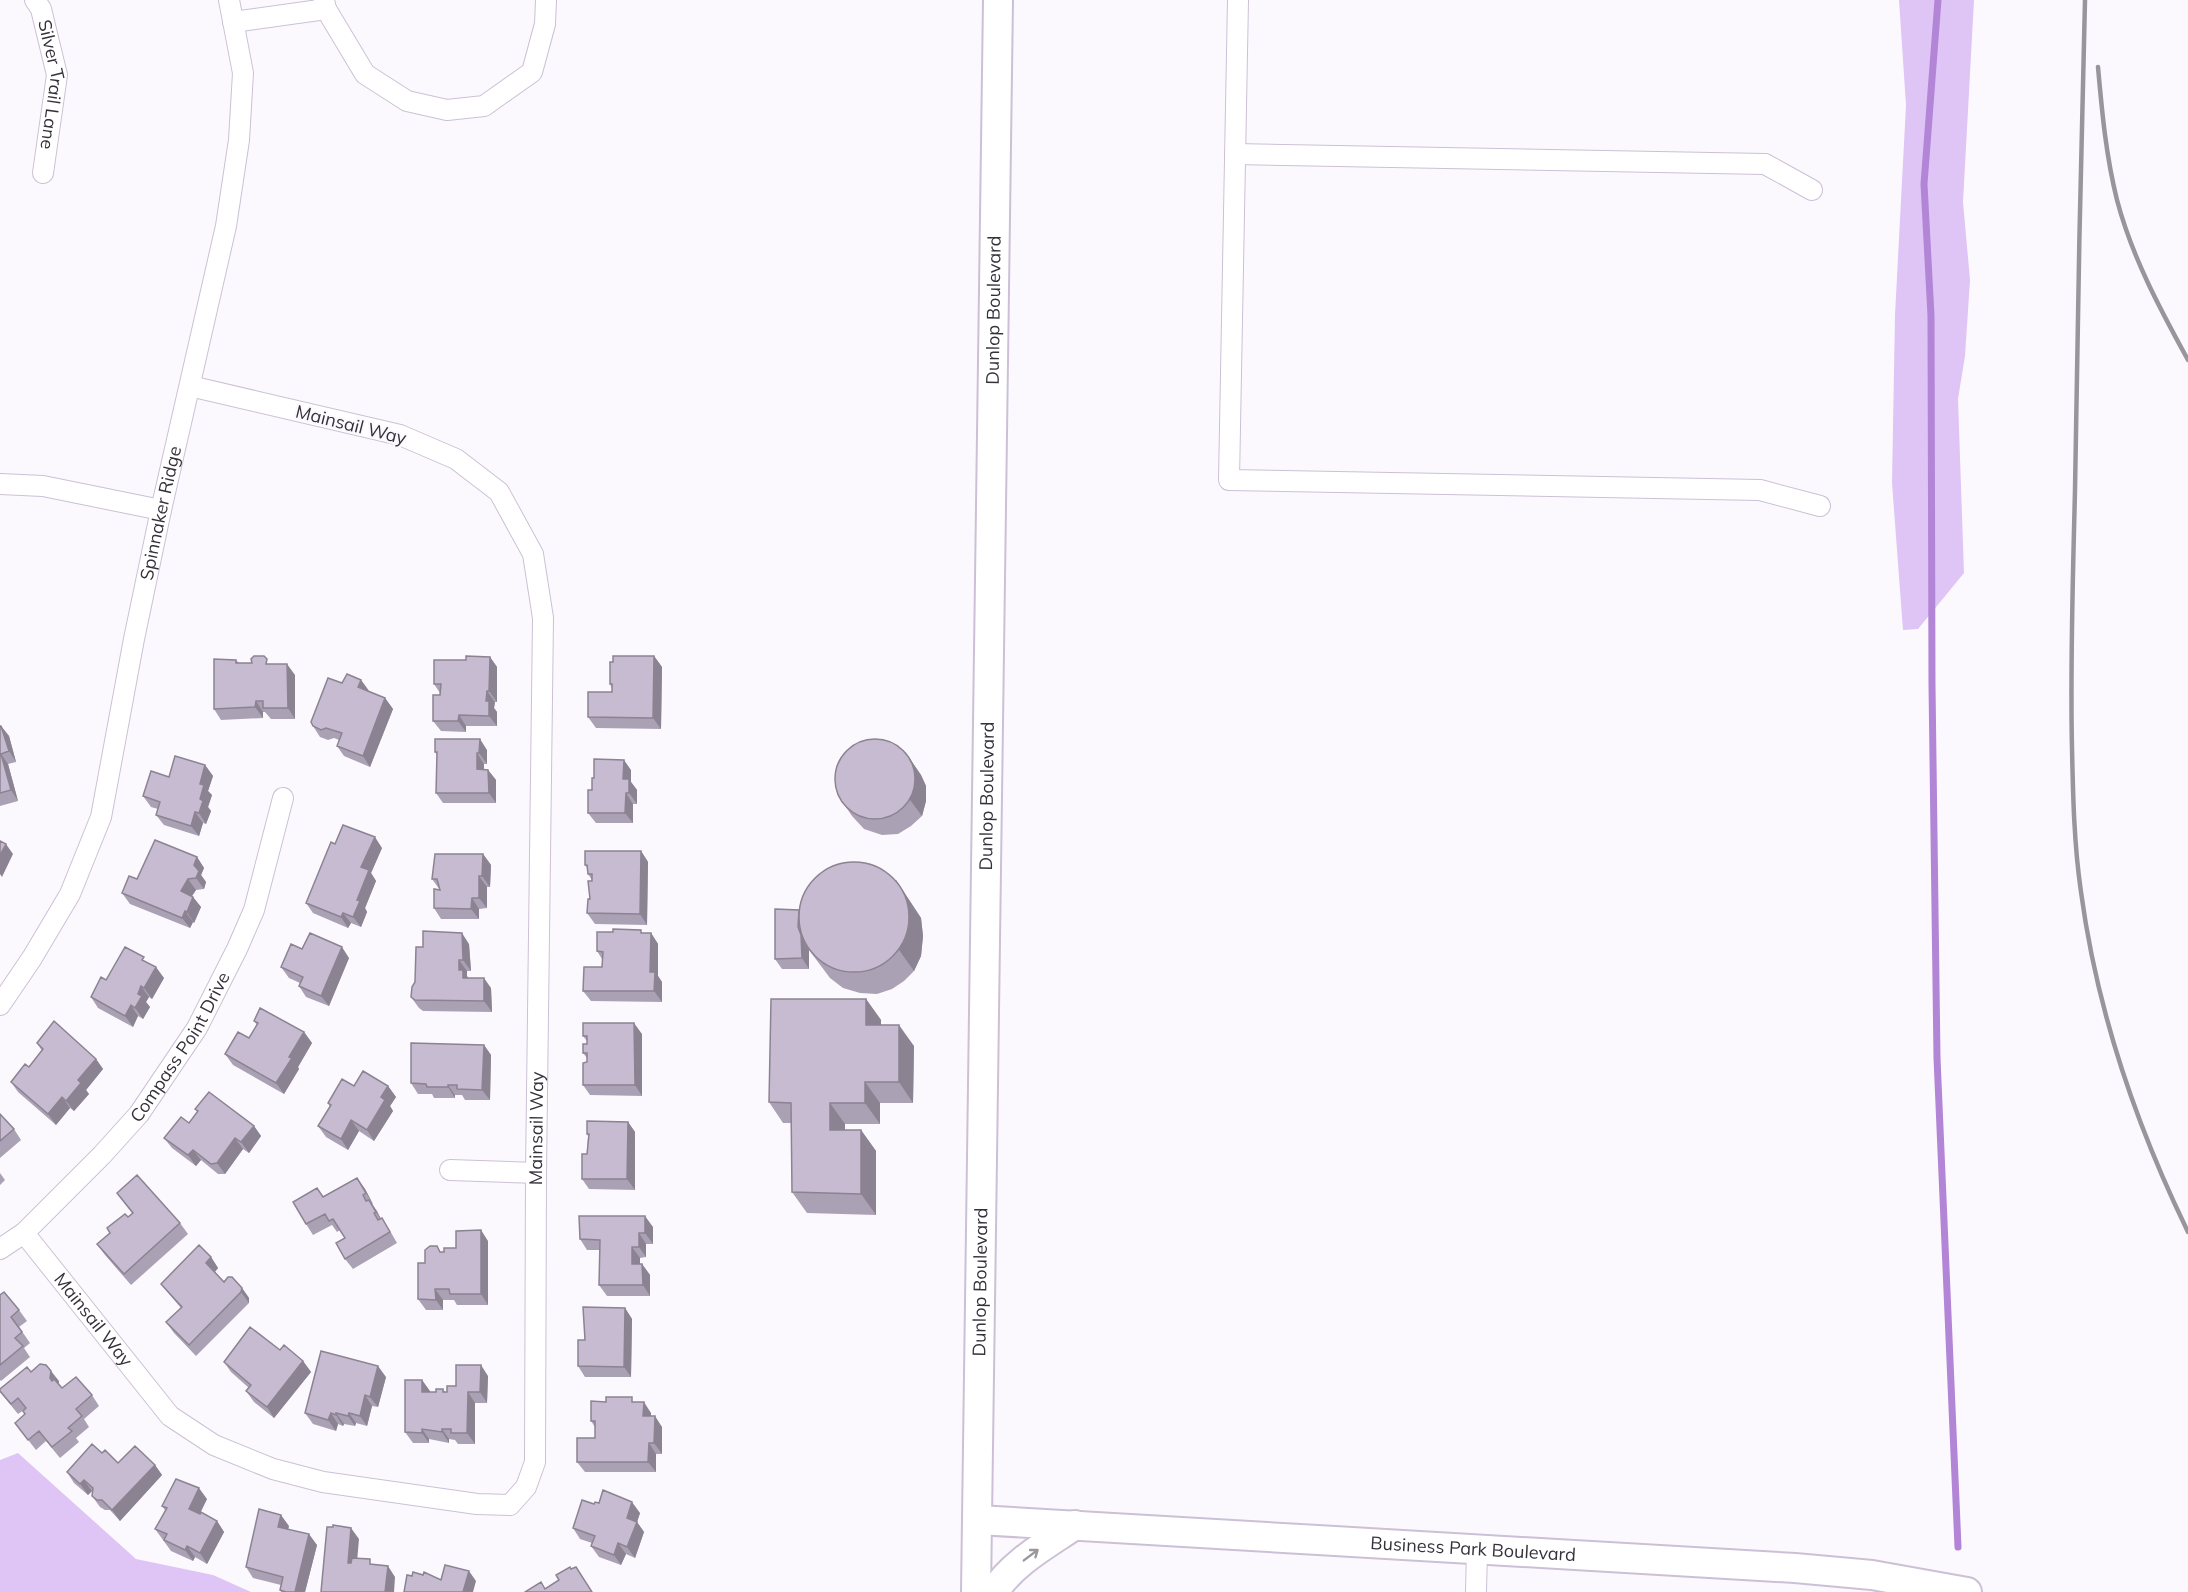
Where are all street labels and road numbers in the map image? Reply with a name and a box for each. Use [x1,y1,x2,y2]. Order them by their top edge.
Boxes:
street label: Silver Trail Lane [33,17,70,151]
street label: Dunlop Boulevard [981,236,1006,385]
street label: Mainsail Way [293,400,409,449]
street label: Spinnaker Ridge [135,444,186,582]
street label: Dunlop Boulevard [974,721,999,871]
street label: Compass Point Drive [125,968,235,1127]
street label: Mainsail Way [524,1071,548,1185]
street label: Dunlop Boulevard [967,1207,992,1357]
street label: Mainsail Way [49,1268,138,1371]
street label: Business Park Boulevard [1370,1531,1577,1566]

